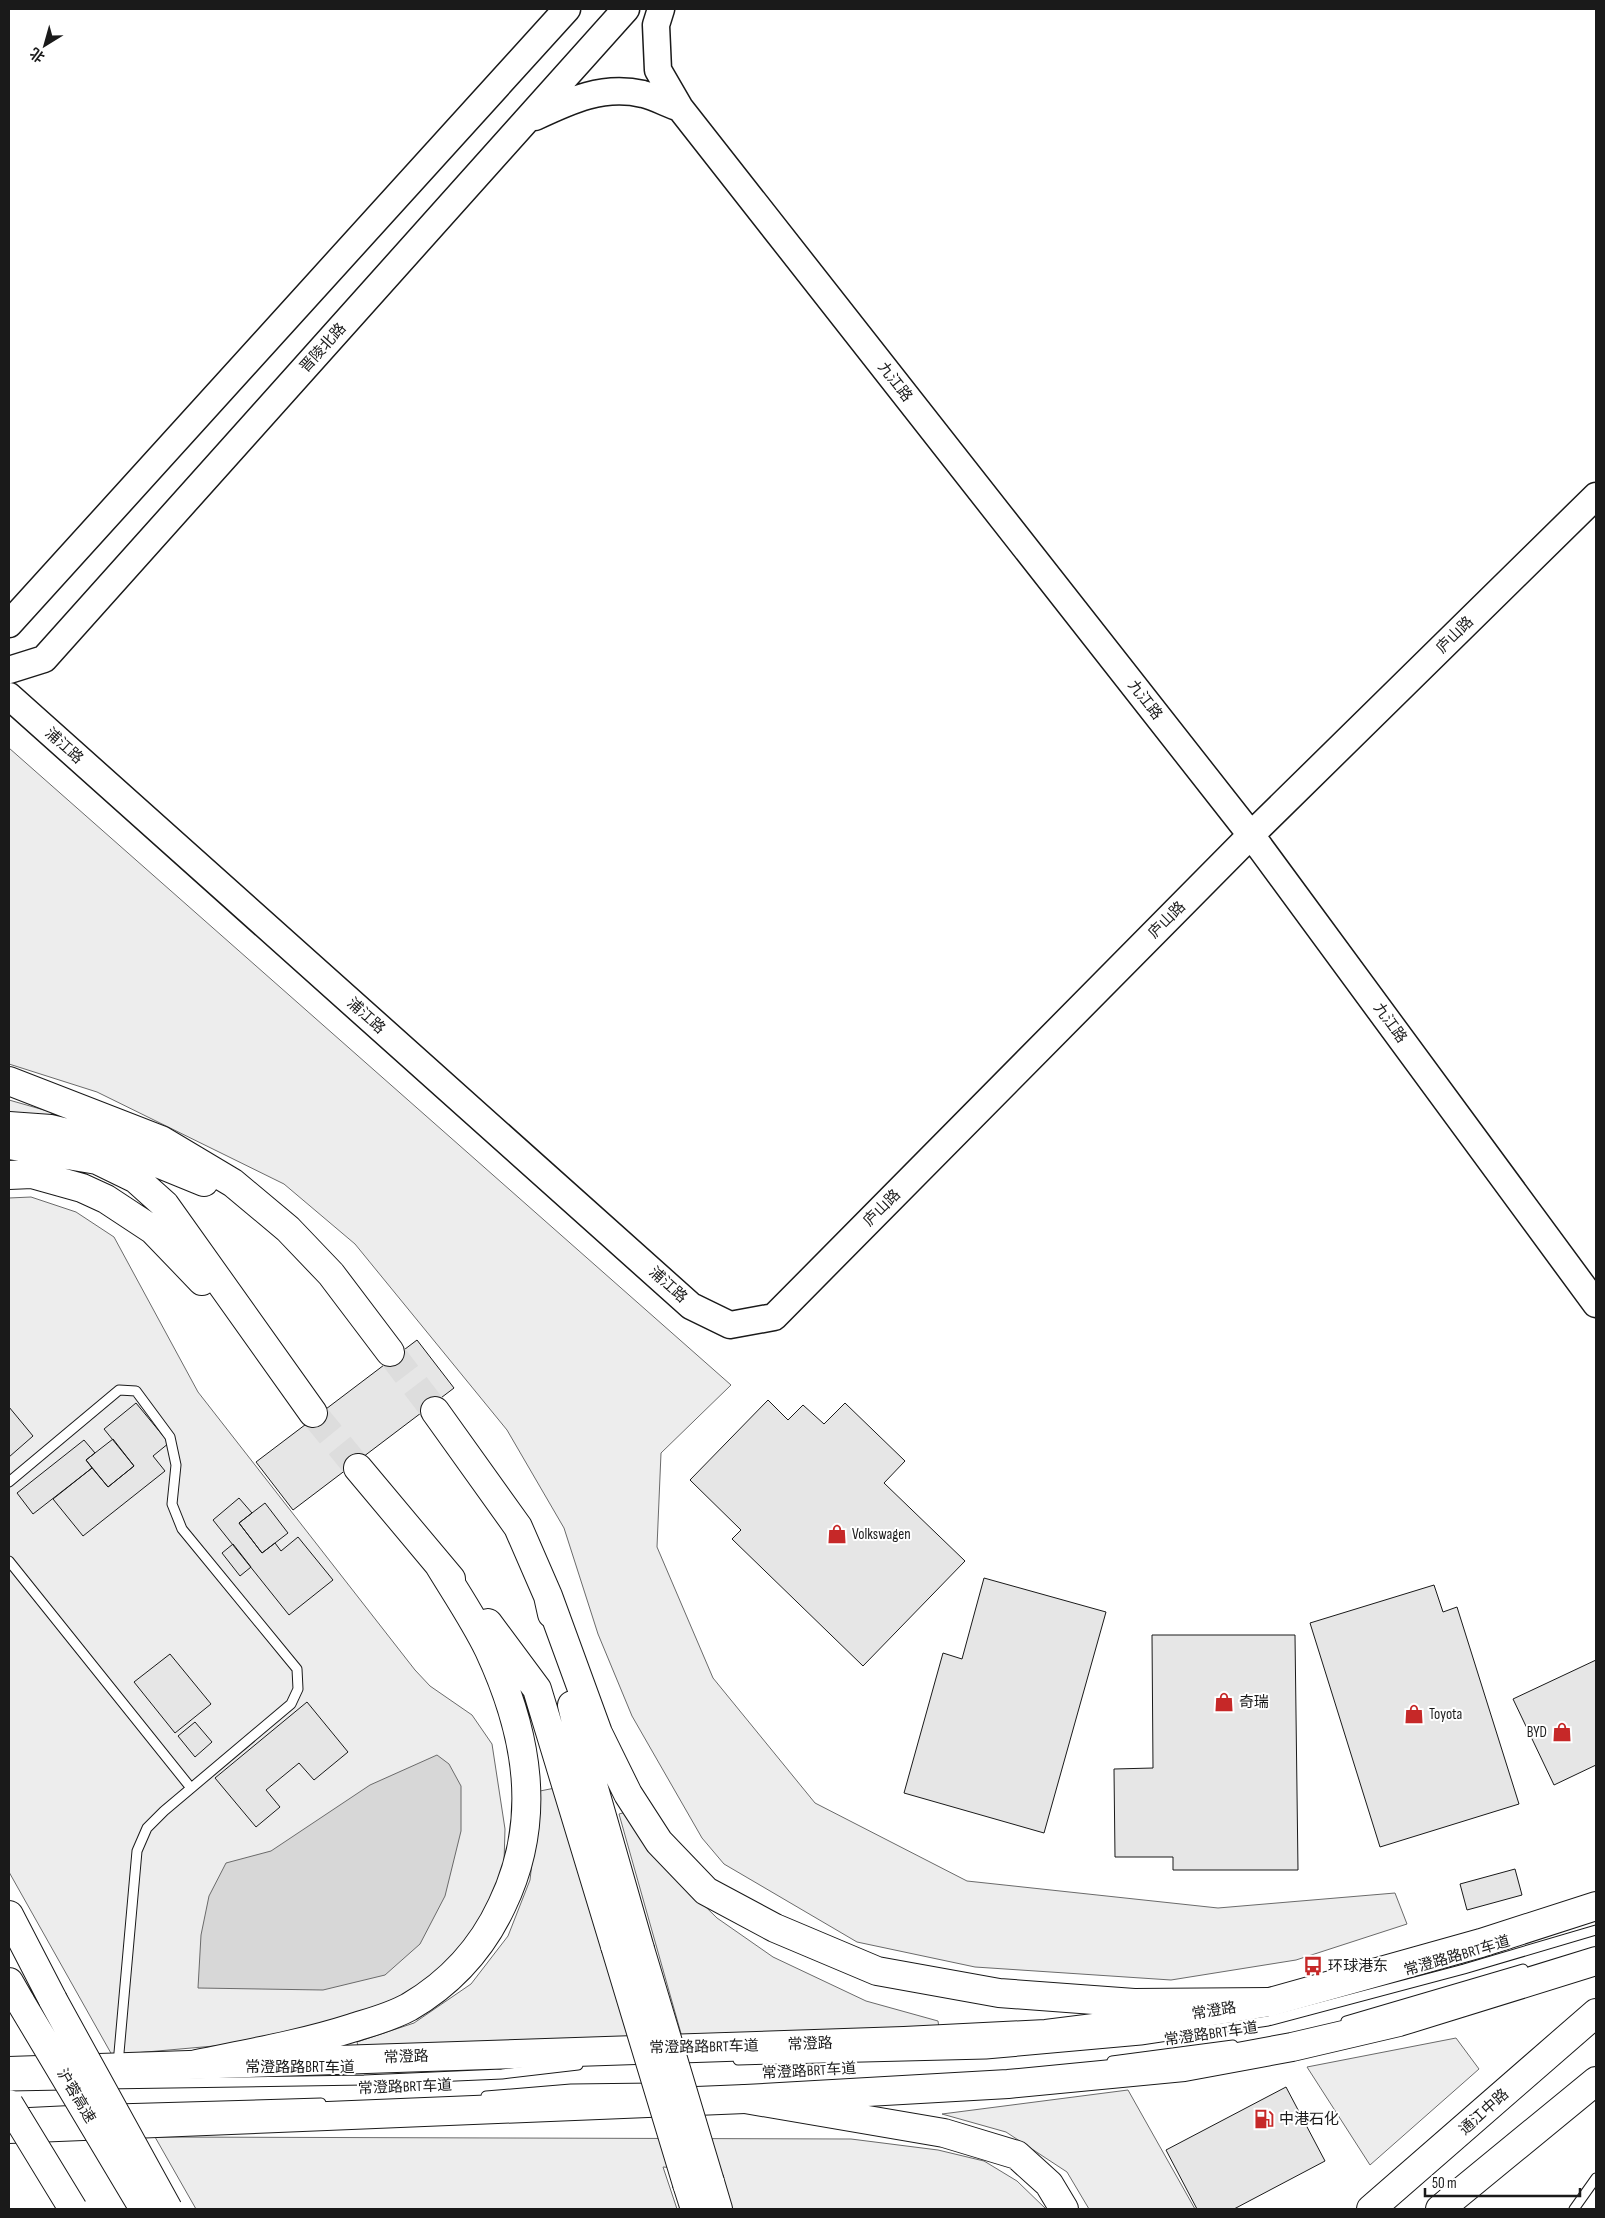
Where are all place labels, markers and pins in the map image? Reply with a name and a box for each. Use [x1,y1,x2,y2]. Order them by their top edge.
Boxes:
shop icon: Volkswagen [826,1523,848,1545]
place label: Volkswagen [852,1525,911,1544]
shop icon: 奇瑞 [1213,1691,1235,1713]
place label: 奇瑞 [1239,1693,1269,1712]
shop icon: Toyota [1403,1703,1425,1725]
place label: Toyota [1429,1705,1463,1724]
shop icon: BYD [1551,1721,1573,1743]
place label: BYD [1527,1723,1547,1742]
bus stop icon: 环球港东 [1302,1955,1324,1977]
place label: 环球港东 [1328,1957,1388,1976]
fuel station icon: 中港石化 [1253,2108,1275,2130]
place label: 中港石化 [1279,2110,1339,2129]

